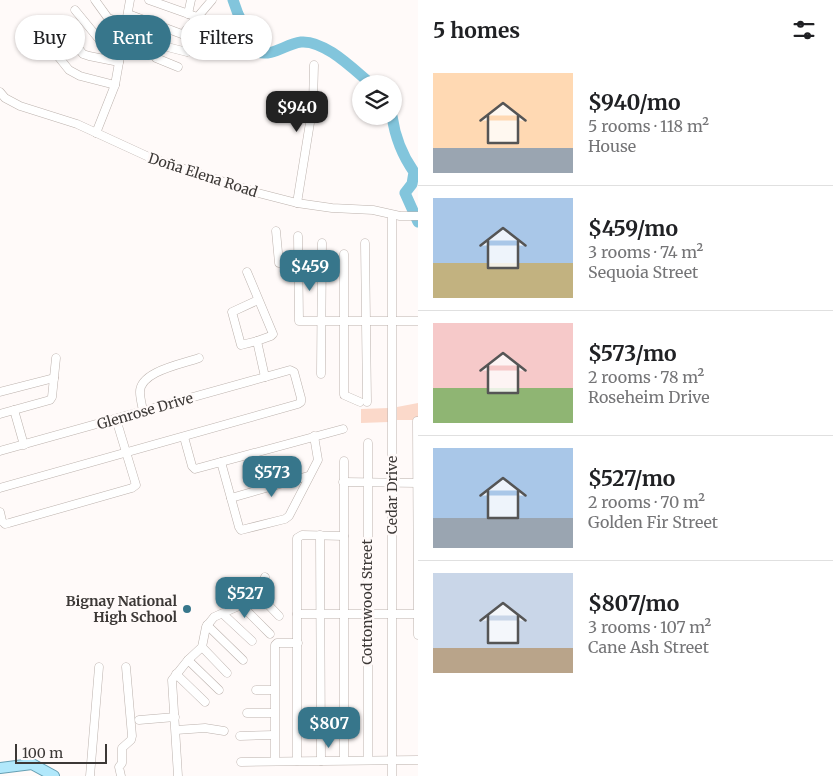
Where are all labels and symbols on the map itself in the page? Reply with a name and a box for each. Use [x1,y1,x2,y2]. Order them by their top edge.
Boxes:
pin: $940 [267,90,327,133]
street label: Doña Elena Road [146,149,260,201]
pin: $459 [280,250,340,292]
street label: Glenrose Drive [95,389,195,433]
pin: $573 [242,456,302,498]
street label: Cedar Drive [383,456,401,534]
street label: Cottonwood Street [358,539,376,665]
pin: $527 [215,576,275,619]
place label: Bignay National High School [66,592,177,626]
marker: Bignay National High School [181,603,193,615]
pin: $807 [299,706,359,749]
scale bar [15,741,108,764]

